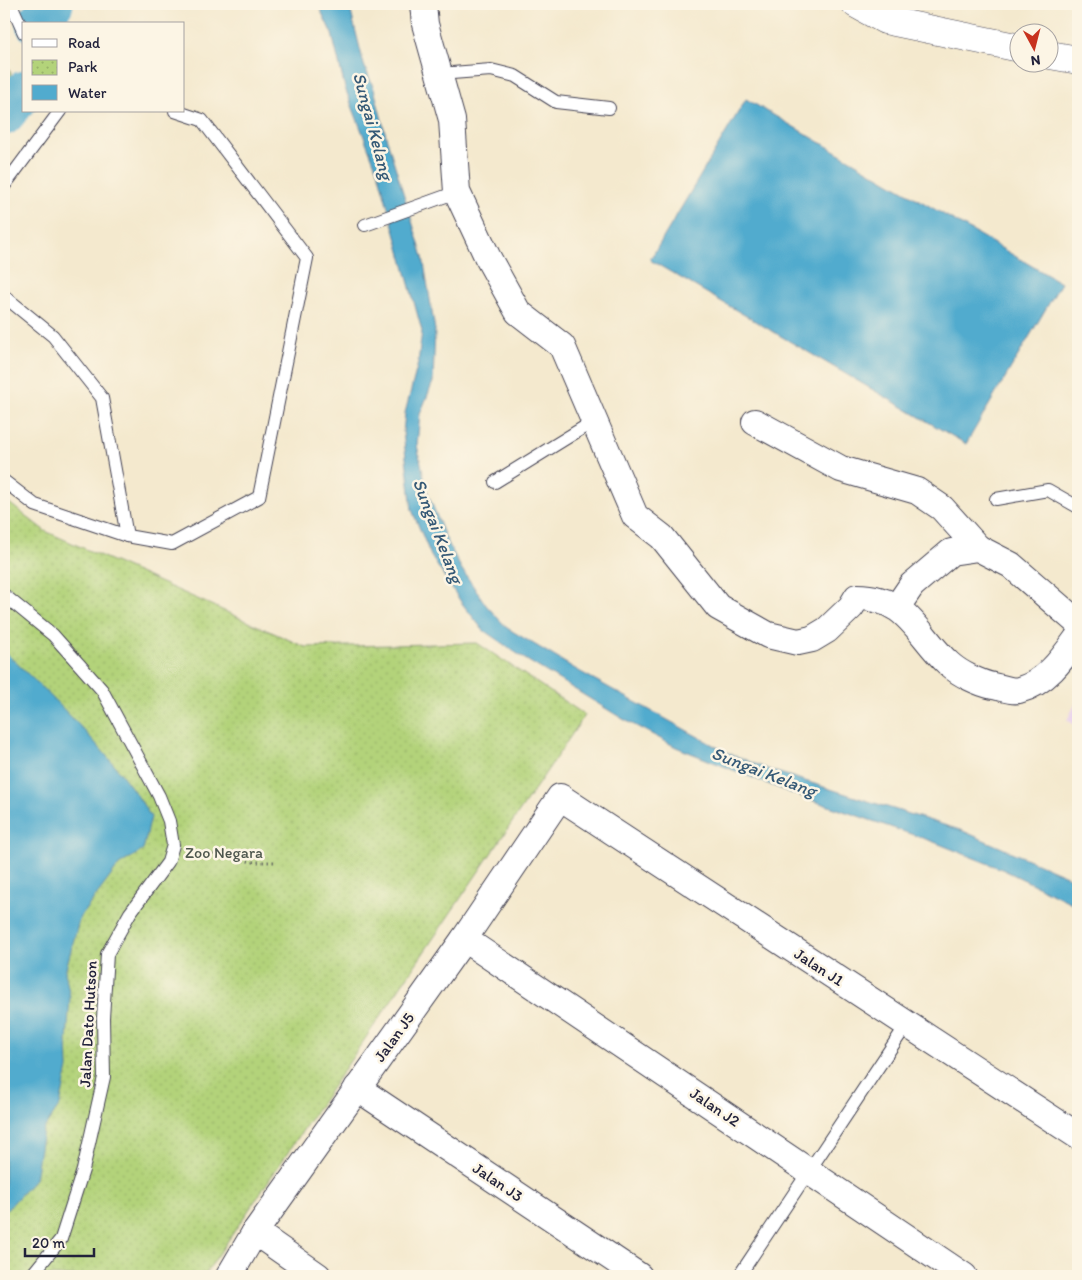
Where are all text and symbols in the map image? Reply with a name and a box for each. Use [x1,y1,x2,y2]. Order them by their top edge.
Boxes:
legend [22,22,185,112]
north arrow [1010,22,1060,72]
text: Road [68,34,101,52]
text: N [1030,51,1041,69]
text: Park [68,58,98,76]
water label: Sungai Kelang [348,70,399,185]
text: Water [68,84,107,102]
water label: Sungai Kelang [408,476,469,589]
water label: Sungai Kelang [709,742,822,803]
park label: Zoo Negara [185,843,263,862]
street label: Jalan J1 [791,944,848,990]
street label: Jalan Dato Hutson [75,960,101,1088]
street label: Jalan J5 [370,1009,418,1065]
street label: Jalan J2 [686,1083,744,1131]
street label: Jalan J3 [469,1158,527,1206]
scale bar [25,1225,94,1257]
text: 20 m [32,1234,66,1252]

